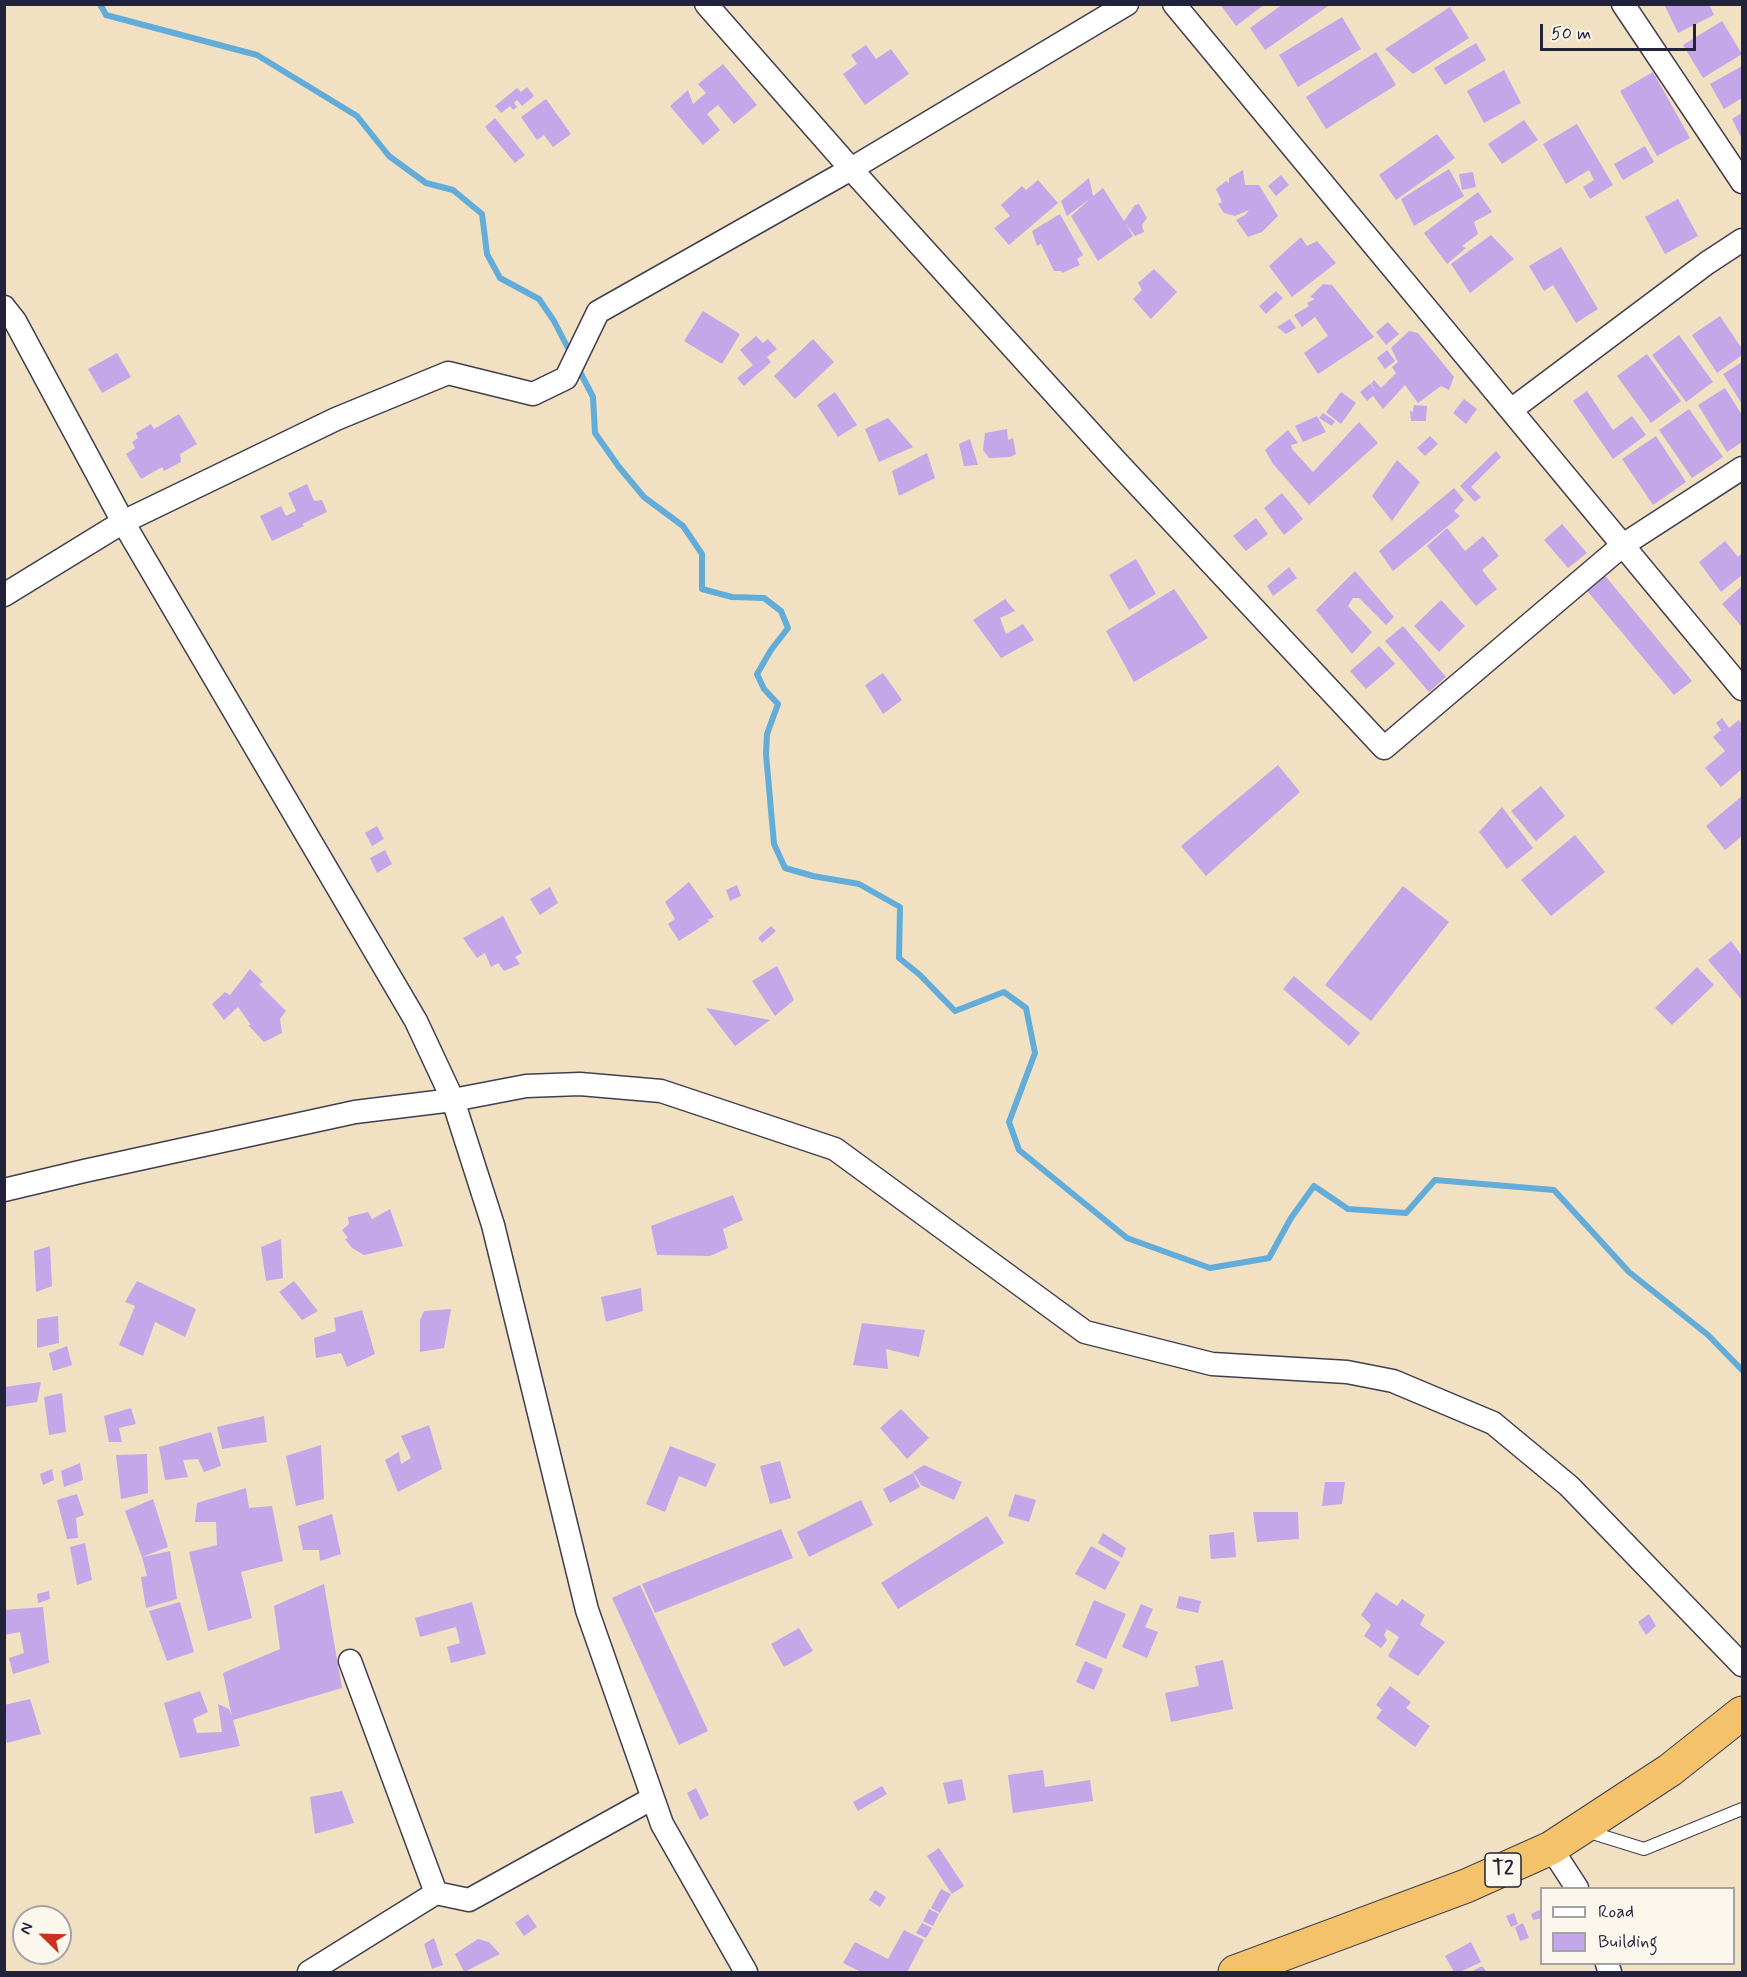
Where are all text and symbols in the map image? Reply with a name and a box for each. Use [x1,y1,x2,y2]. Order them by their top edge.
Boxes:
scale bar [1543,12,1699,50]
text: 50 m [1551,22,1591,46]
road number: T2 [1485,1853,1521,1887]
legend [1540,1887,1735,1965]
text: Road [1598,1900,1634,1924]
north arrow [12,1905,72,1965]
text: N [15,1920,39,1938]
text: Building [1598,1930,1658,1954]

